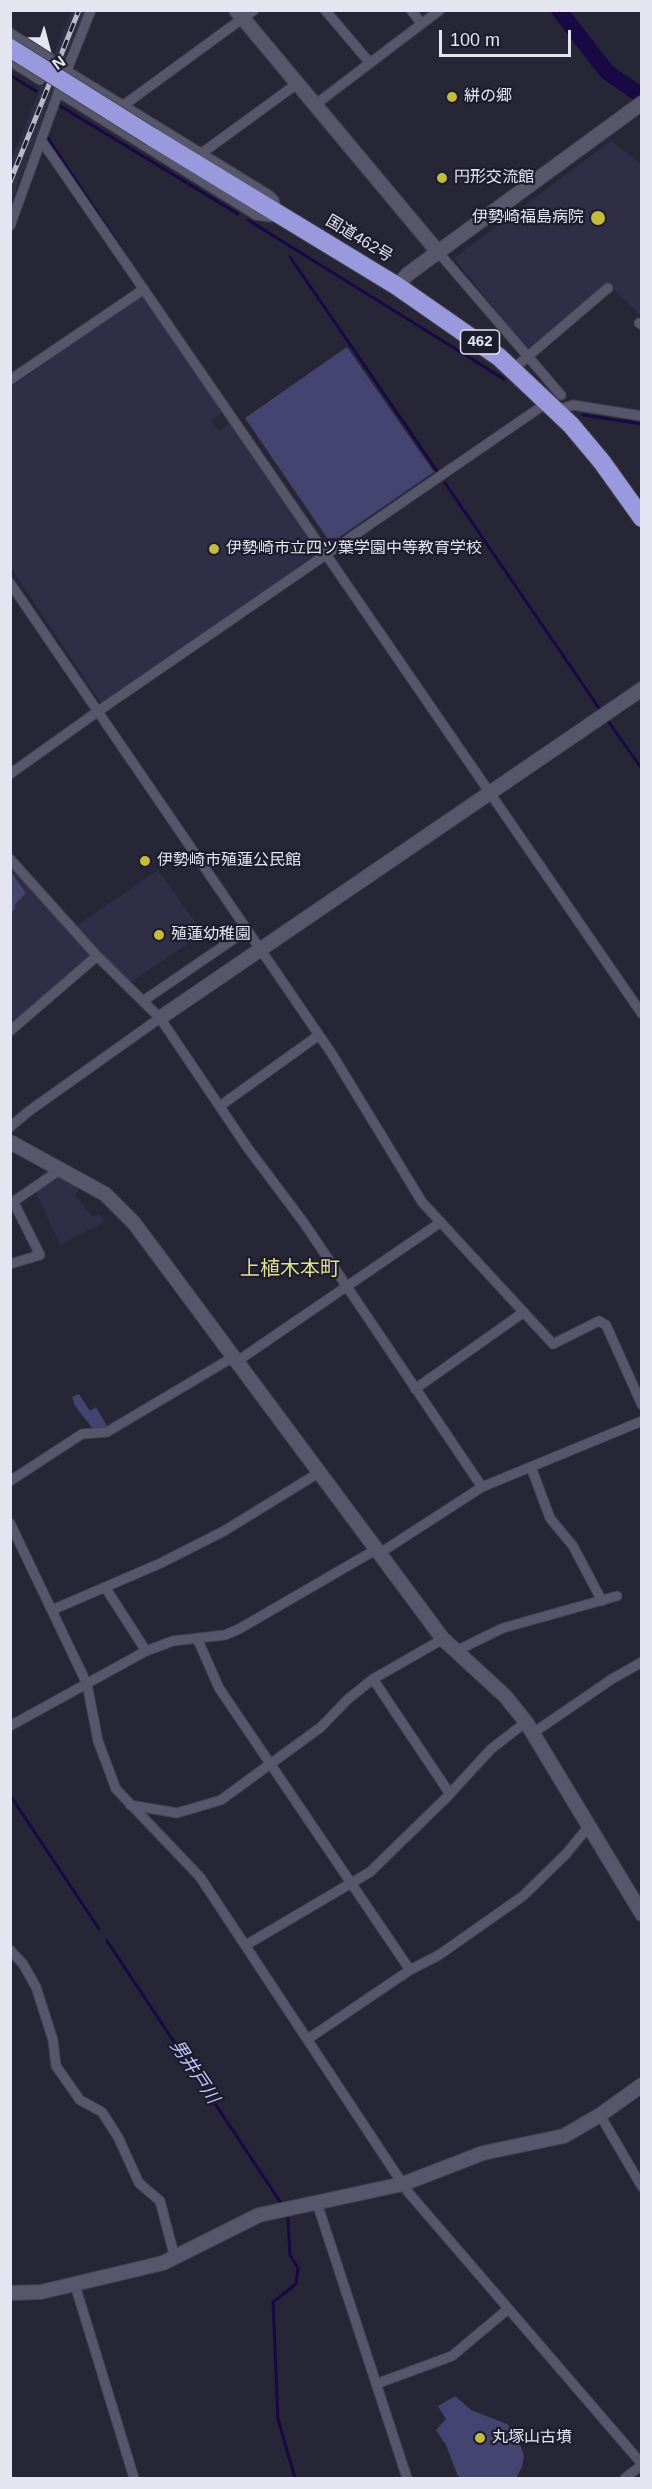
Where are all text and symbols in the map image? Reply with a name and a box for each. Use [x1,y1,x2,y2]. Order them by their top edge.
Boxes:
north arrow [18,18,78,78]
scale bar [442,18,574,56]
text: 100 m [450,30,500,50]
text: N [49,53,69,73]
place label: 絣の郷 [464,87,512,107]
marker: 絣の郷 [445,90,459,104]
place label: 円形交流館 [454,168,534,188]
marker: 円形交流館 [435,171,449,185]
place label: 伊勢崎福島病院 [472,208,584,228]
marker: 伊勢崎福島病院 [589,209,607,227]
street label: 国道462号 [322,212,396,266]
road number: 462 [460,330,500,354]
place label: 伊勢崎市立四ツ葉学園中等教育学校 [226,539,482,559]
marker: 伊勢崎市立四ツ葉学園中等教育学校 [207,542,221,556]
place label: 伊勢崎市殖蓮公民館 [157,851,301,871]
marker: 伊勢崎市殖蓮公民館 [138,854,152,868]
place label: 殖蓮幼稚園 [171,925,251,945]
marker: 殖蓮幼稚園 [152,928,166,942]
district label: 上植木本町 [240,1257,340,1281]
water label: 男井戸川 [165,2036,223,2108]
place label: 丸塚山古墳 [492,2428,572,2448]
marker: 丸塚山古墳 [473,2431,487,2445]

